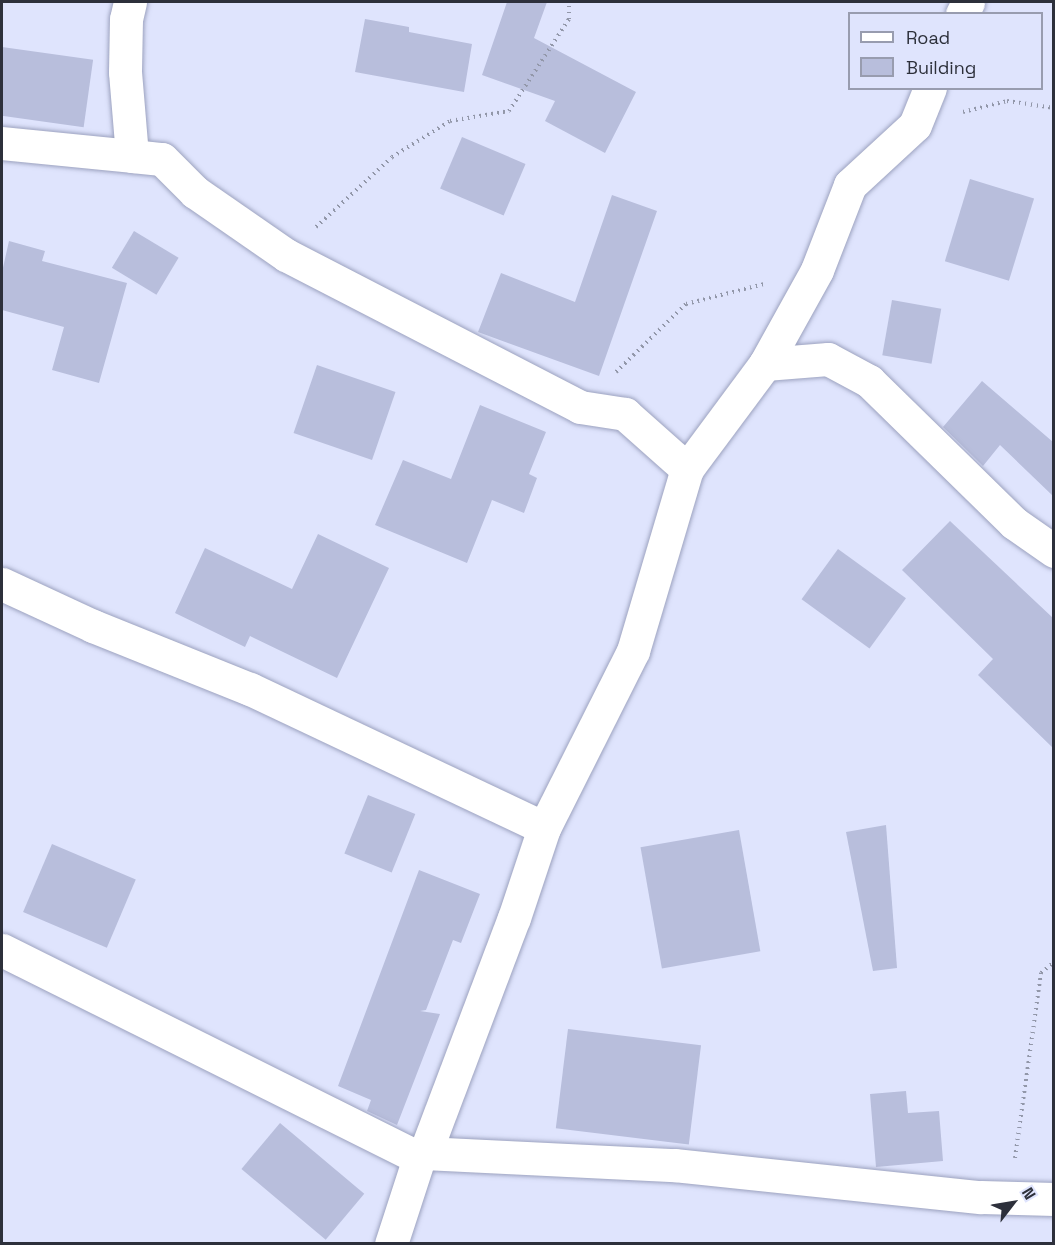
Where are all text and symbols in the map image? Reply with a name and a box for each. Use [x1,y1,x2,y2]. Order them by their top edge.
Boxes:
legend [848,12,1043,90]
text: Road [906,26,950,49]
text: Building [906,56,976,79]
north arrow [983,1173,1043,1233]
text: N [1017,1183,1041,1203]

